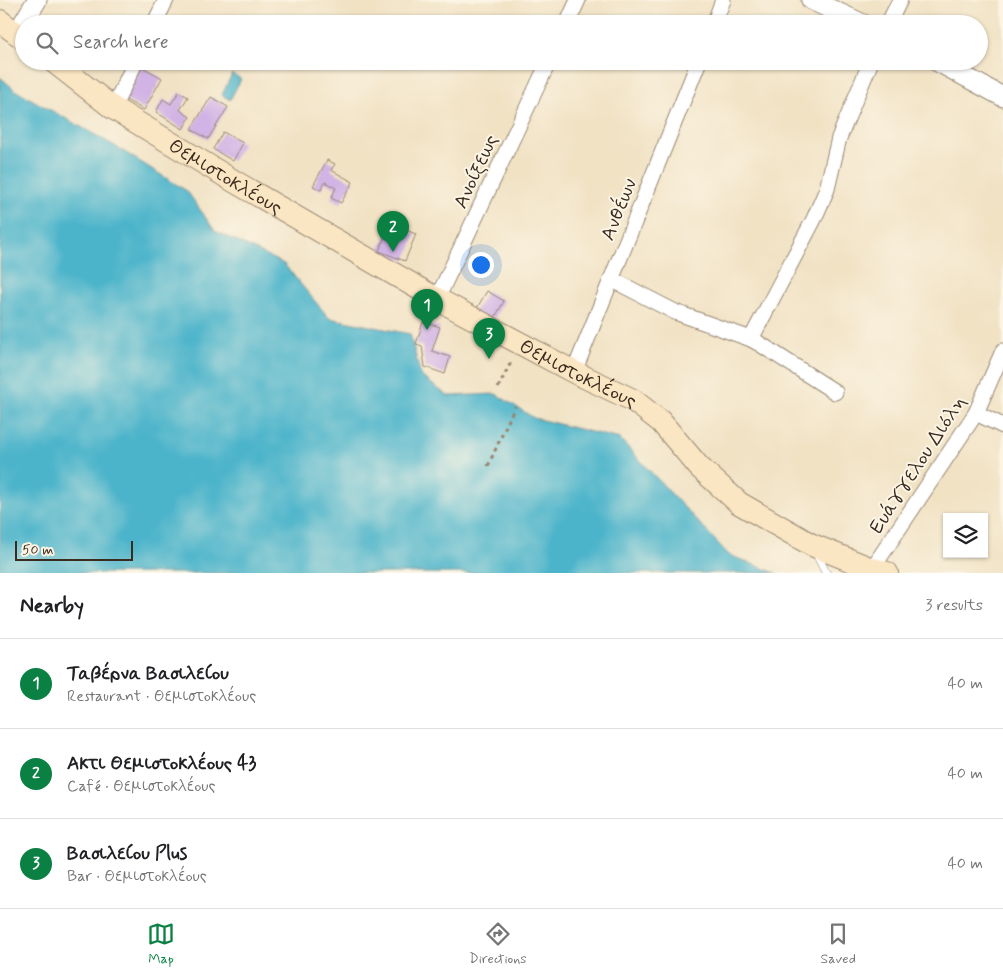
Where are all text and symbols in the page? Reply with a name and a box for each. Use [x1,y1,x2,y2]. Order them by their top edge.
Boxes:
search box [15,15,988,70]
icon: search [33,29,61,57]
text: Search here [73,30,169,55]
street label: Ανοίξεως [447,130,505,213]
street label: Θεμιστοκλέους [163,133,287,222]
street label: Ανθέων [595,174,644,245]
pin: 2 [377,211,409,252]
your location [468,252,494,278]
pin: 1 [411,289,443,330]
pin: 3 [473,318,505,359]
street label: Θεμιστοκλέους [514,333,641,415]
street label: Ευάγγελου Διόλη [863,390,973,539]
map controls [943,513,988,558]
button: layers [943,513,988,558]
scale bar [15,538,132,561]
text: 50 m [22,541,53,559]
text: Nearby [20,592,84,620]
text: 3 results [925,595,983,616]
text: Ταβέρνα Βασιλείου [67,661,229,686]
text: 1 [32,673,40,694]
text: 40 m [947,673,983,694]
text: Restaurant · Θεμιστοκλέους [67,686,256,707]
text: Ακτι Θεμιστοκλέους 43 [67,751,256,776]
text: 2 [32,763,40,784]
text: 40 m [947,763,983,784]
text: Café · Θεμιστοκλέους [67,776,216,797]
text: Βασιλείου Plus [67,841,187,866]
text: 3 [32,853,40,874]
text: 40 m [947,853,983,874]
text: Bar · Θεμιστοκλέους [67,866,207,887]
tab: Map [147,920,175,968]
tab: Directions [469,920,527,968]
tab: Saved [821,920,856,968]

